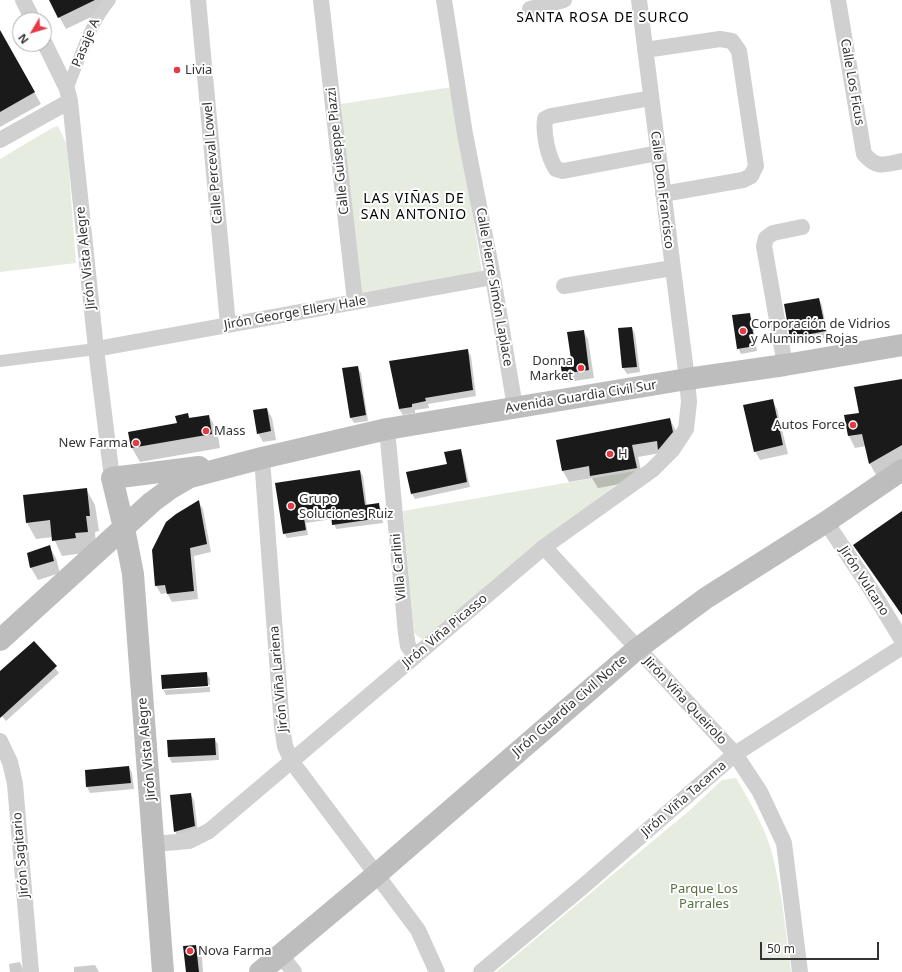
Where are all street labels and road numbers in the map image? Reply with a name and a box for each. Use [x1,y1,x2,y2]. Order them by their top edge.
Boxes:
street label: Pasaje A [69,16,103,70]
street label: Calle Los Ficus [837,37,867,127]
street label: Calle Guiseppe Piazzi [324,86,352,216]
street label: Calle Perceval Lowel [200,101,226,225]
street label: Calle Don Francisco [647,130,677,250]
street label: Jirón Vista Alegre [73,206,99,310]
street label: Calle Pierre Simón Laplace [472,206,516,368]
street label: Jirón George Ellery Hale [223,293,367,333]
street label: Avenida Guardia Civil Sur [504,377,658,417]
street label: Villa Carlini [388,533,410,601]
street label: Jirón Vulcano [836,543,892,619]
street label: Jirón Viña Picasso [399,591,491,671]
street label: Jirón Viña Lariena [267,625,291,733]
street label: Jirón Guardia Civil Norte [510,652,630,760]
street label: Jirón Viña Queirolo [640,654,730,748]
street label: Jirón Vista Alegre [135,697,159,801]
street label: Jirón Viña Tacama [638,758,730,840]
street label: Jirón Sagitario [9,812,33,898]

